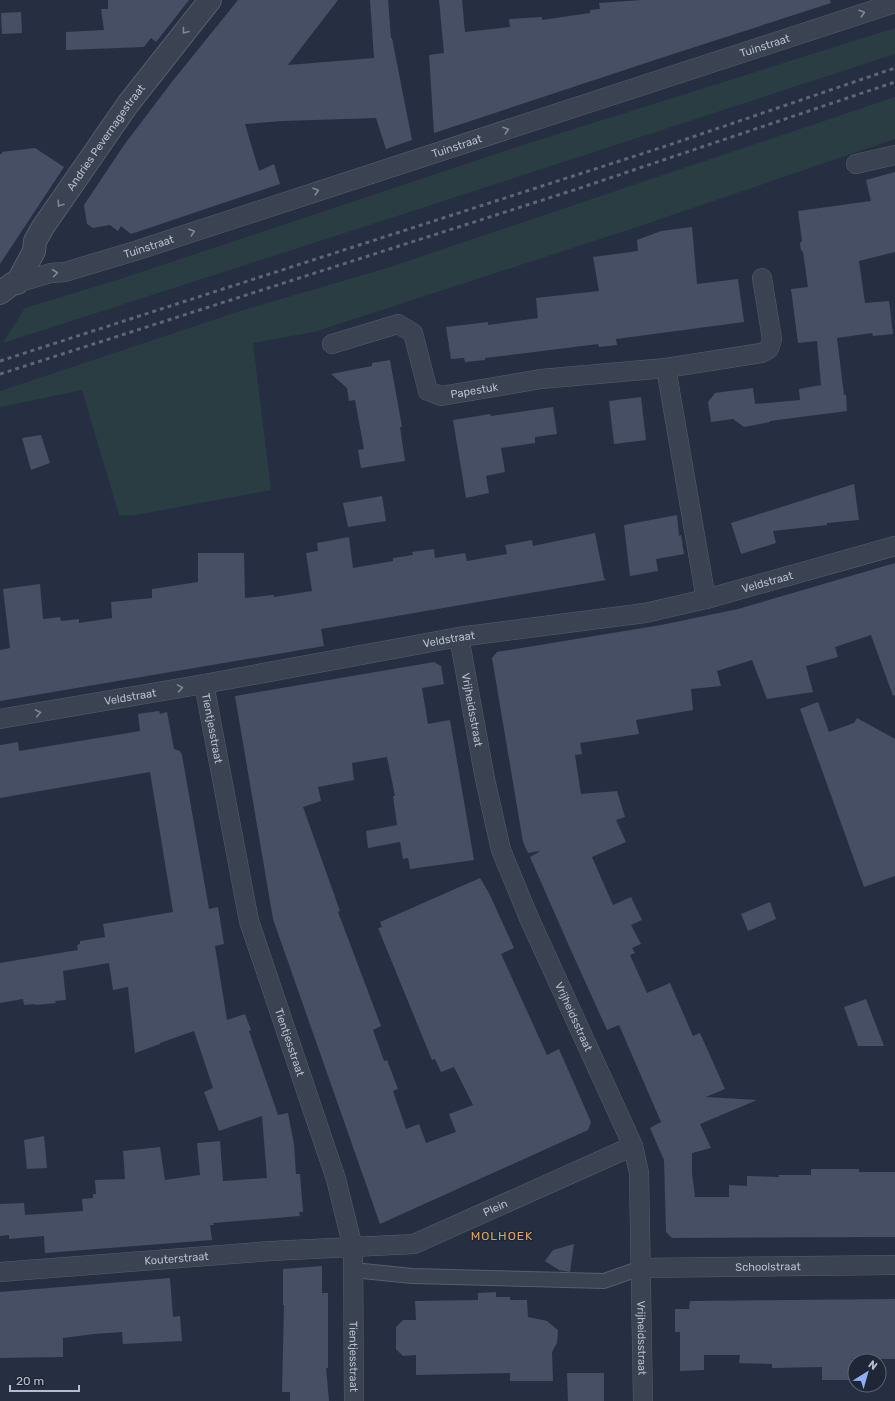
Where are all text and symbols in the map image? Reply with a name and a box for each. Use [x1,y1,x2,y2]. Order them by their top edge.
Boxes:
one-way arrow [859,10,866,18]
one-way arrow [183,26,190,33]
street label: Tuinstraat [738,31,792,60]
street label: Andries Pevernagestraat [64,81,148,193]
one-way arrow [502,126,509,134]
street label: Tuinstraat [430,132,484,160]
one-way arrow [312,187,319,196]
one-way arrow [58,199,65,206]
one-way arrow [188,228,195,237]
street label: Tuinstraat [122,232,176,261]
one-way arrow [51,269,58,278]
street label: Papestuk [449,380,499,401]
street label: Veldstraat [740,568,795,595]
street label: Veldstraat [422,628,476,650]
street label: Vrijheidsstraat [459,672,486,748]
one-way arrow [177,684,183,693]
street label: Veldstraat [103,686,158,708]
street label: Tientjesstraat [199,692,226,765]
one-way arrow [35,709,42,717]
street label: Vrijheidsstraat [553,980,596,1054]
street label: Tientjesstraat [272,1006,308,1078]
street label: Plein [481,1197,509,1219]
district label: MOLHOEK [471,1229,533,1243]
street label: Kouterstraat [144,1249,210,1267]
street label: Schoolstraat [735,1260,801,1273]
street label: Vrijheidsstraat [635,1301,649,1376]
street label: Tientjesstraat [347,1321,360,1393]
north arrow [847,1353,887,1393]
text: N [866,1358,880,1373]
scale bar [10,1367,79,1393]
text: 20 m [16,1374,44,1388]

